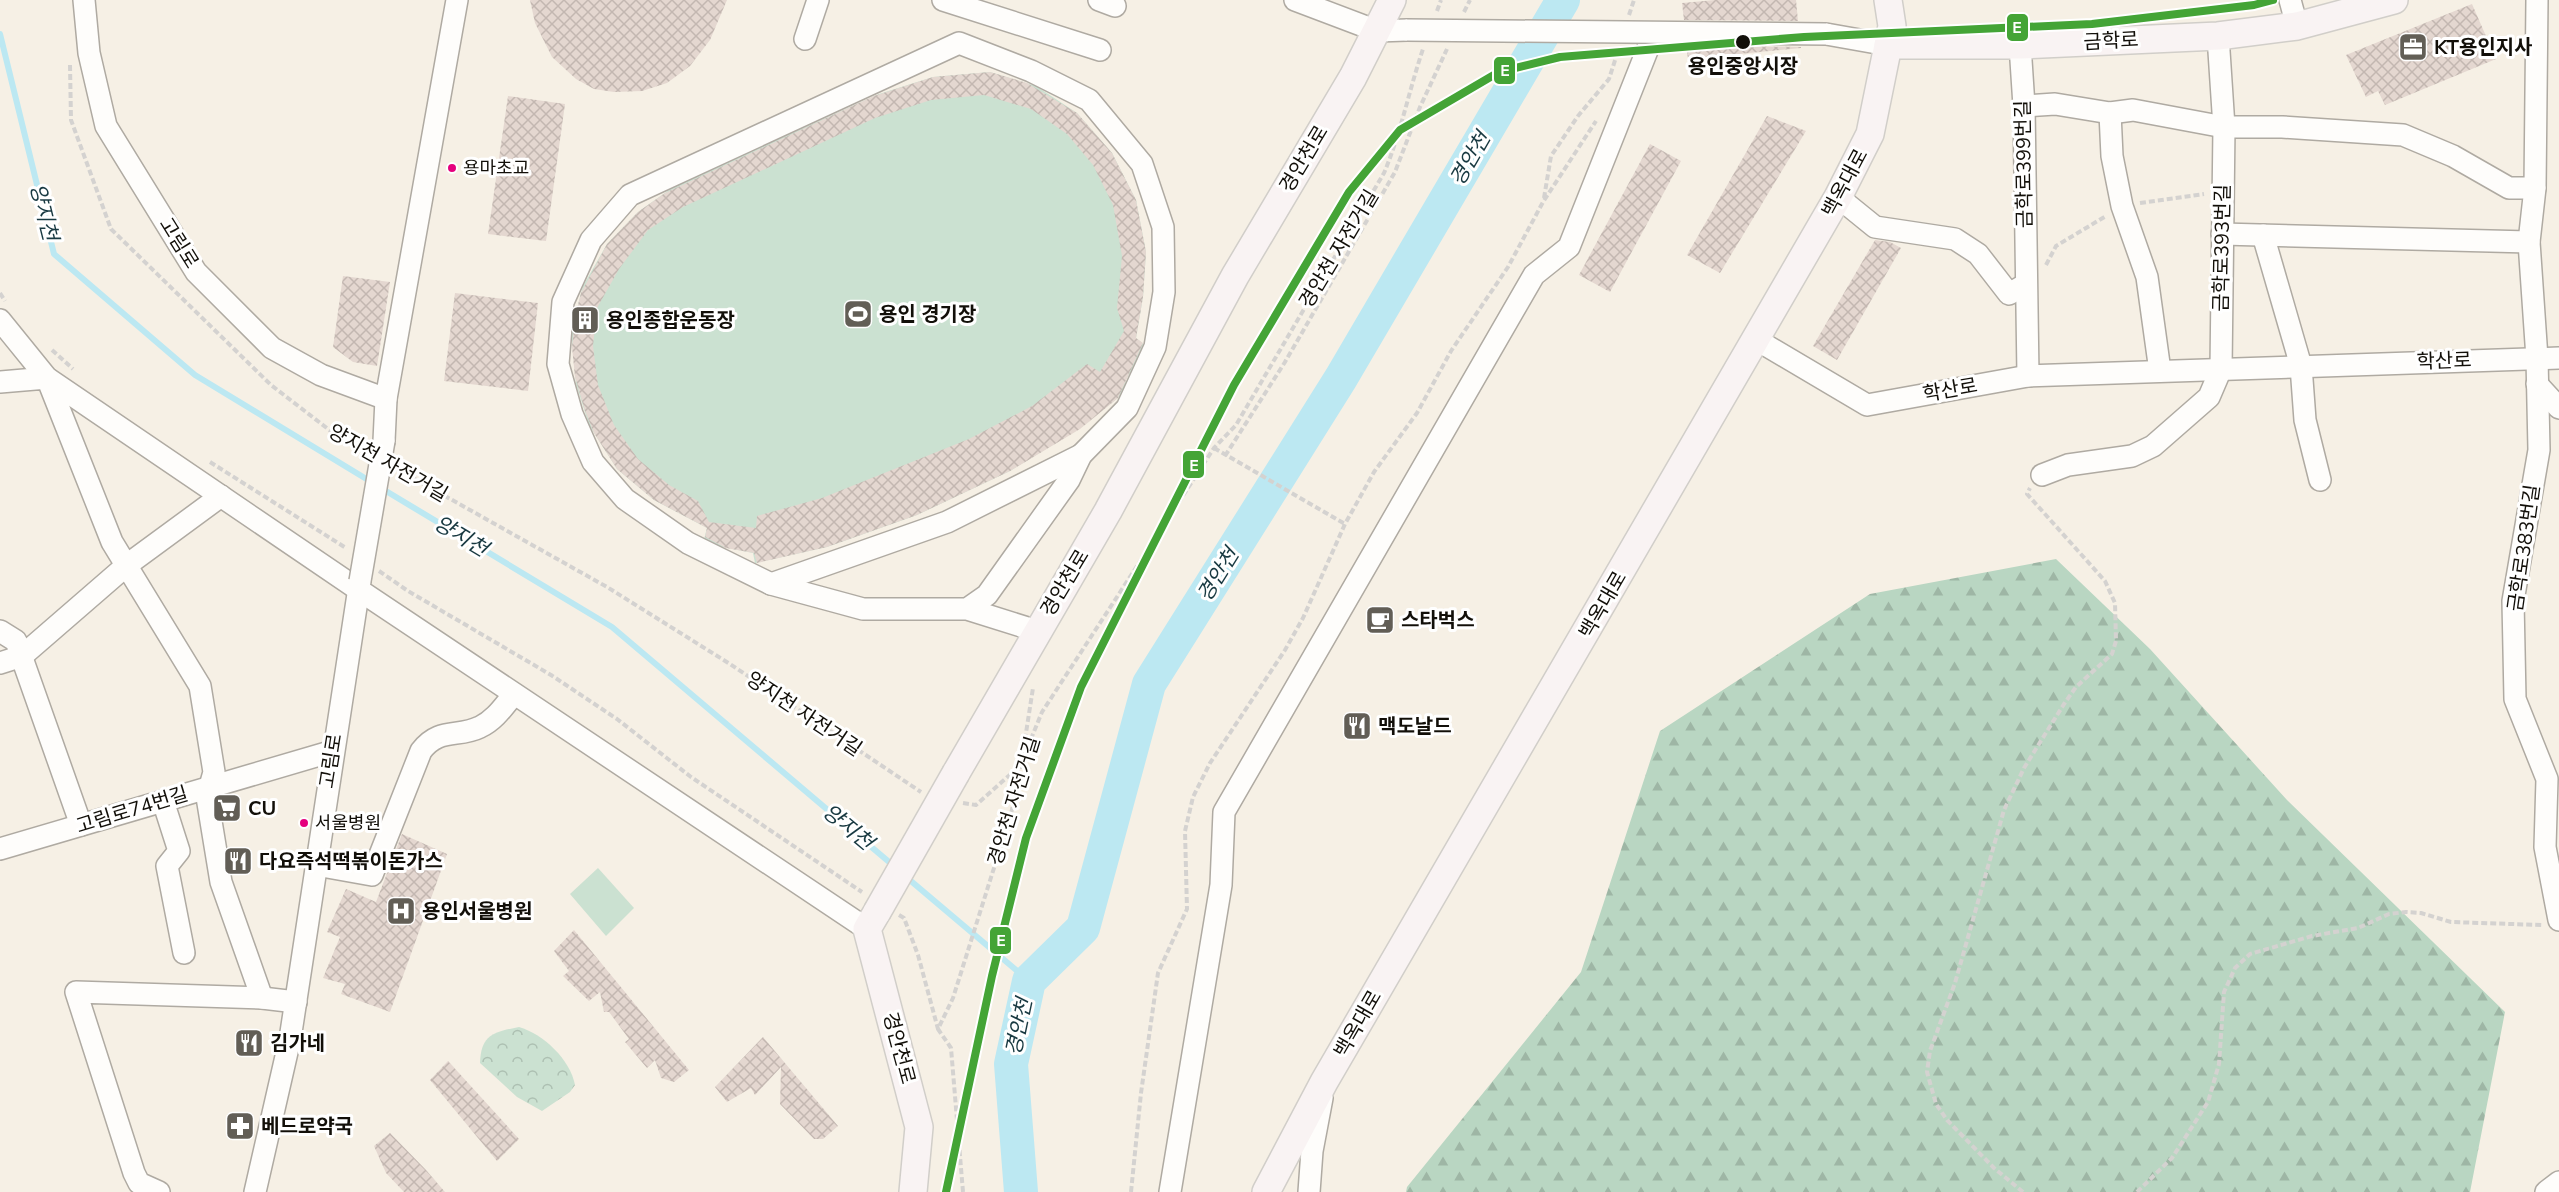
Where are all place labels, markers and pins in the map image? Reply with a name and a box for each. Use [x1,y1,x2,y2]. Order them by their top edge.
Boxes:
office icon: KT용인지사 [2397,31,2429,63]
marker: 용인중앙시장 [1734,33,1752,51]
place label: KT용인지사 [2434,34,2533,61]
place label: 용인중앙시장 [1688,53,1798,80]
place label: 용마초교 [463,156,529,180]
marker: 용마초교 [446,162,458,174]
sports icon: 용인 경기장 [842,298,874,330]
place label: 용인 경기장 [879,301,976,328]
building icon: 용인종합운동장 [569,304,601,336]
place label: 용인종합운동장 [606,307,735,334]
cafe icon: 스타벅스 [1364,604,1396,636]
place label: 스타벅스 [1401,607,1475,634]
restaurant icon: 맥도날드 [1341,710,1373,742]
place label: 맥도날드 [1378,713,1452,740]
supermarket icon: CU [211,792,243,824]
place label: CU [248,795,276,822]
place label: 서울병원 [315,811,381,835]
marker: 서울병원 [298,817,310,829]
restaurant icon: 다요즉석떡볶이돈가스 [222,845,254,877]
place label: 다요즉석떡볶이돈가스 [259,848,443,875]
hospital icon: 용인서울병원 [385,895,417,927]
place label: 용인서울병원 [422,898,532,925]
restaurant icon: 김가네 [233,1027,265,1059]
place label: 김가네 [270,1030,325,1057]
pharmacy icon: 베드로약국 [224,1110,256,1142]
place label: 베드로약국 [261,1113,353,1140]

